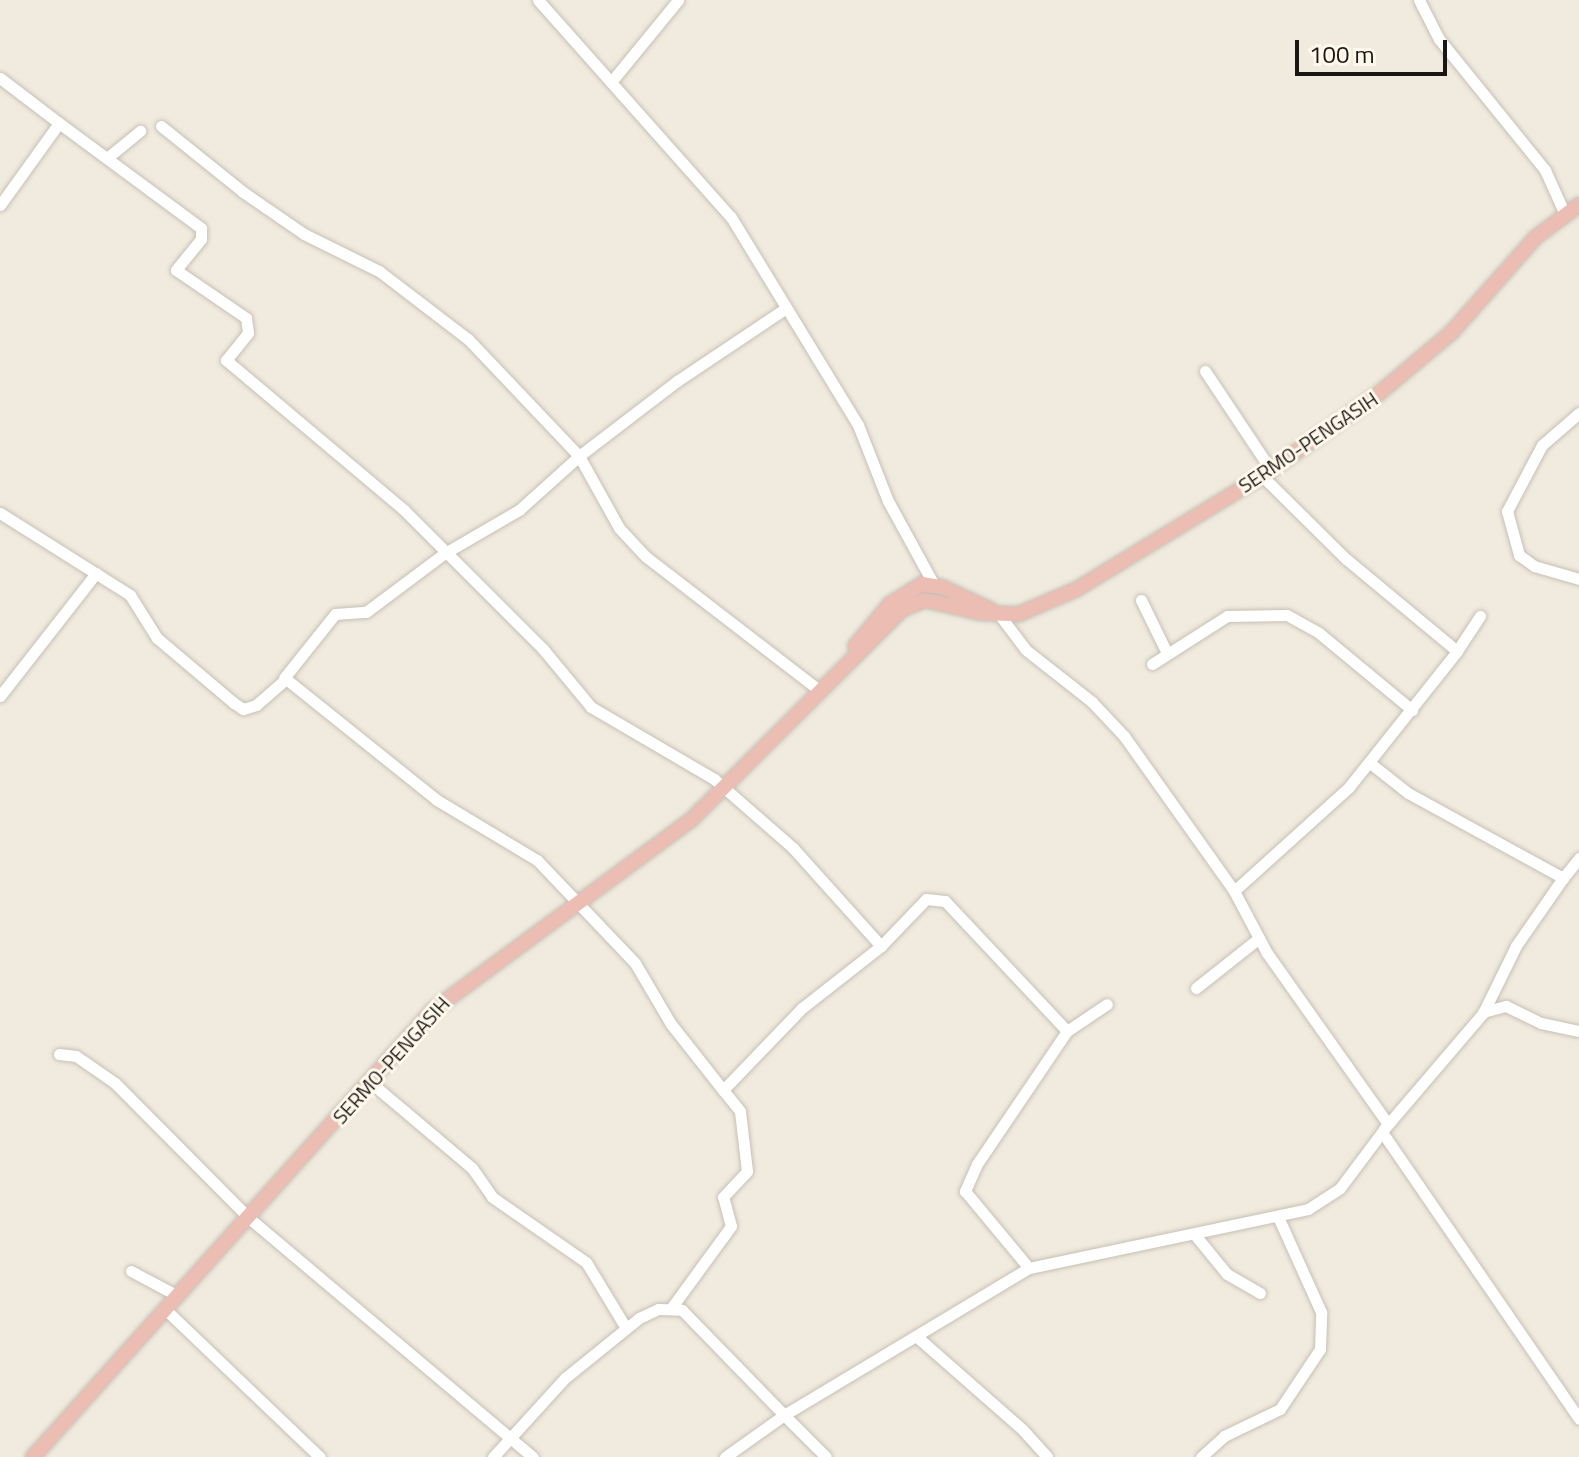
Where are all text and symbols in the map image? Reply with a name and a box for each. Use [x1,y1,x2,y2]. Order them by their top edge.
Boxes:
scale bar [1299,24,1451,74]
text: 100 m [1309,36,1375,72]
street label: SERMO-PENGASIH [1234,387,1382,497]
street label: SERMO-PENGASIH [328,991,454,1129]

